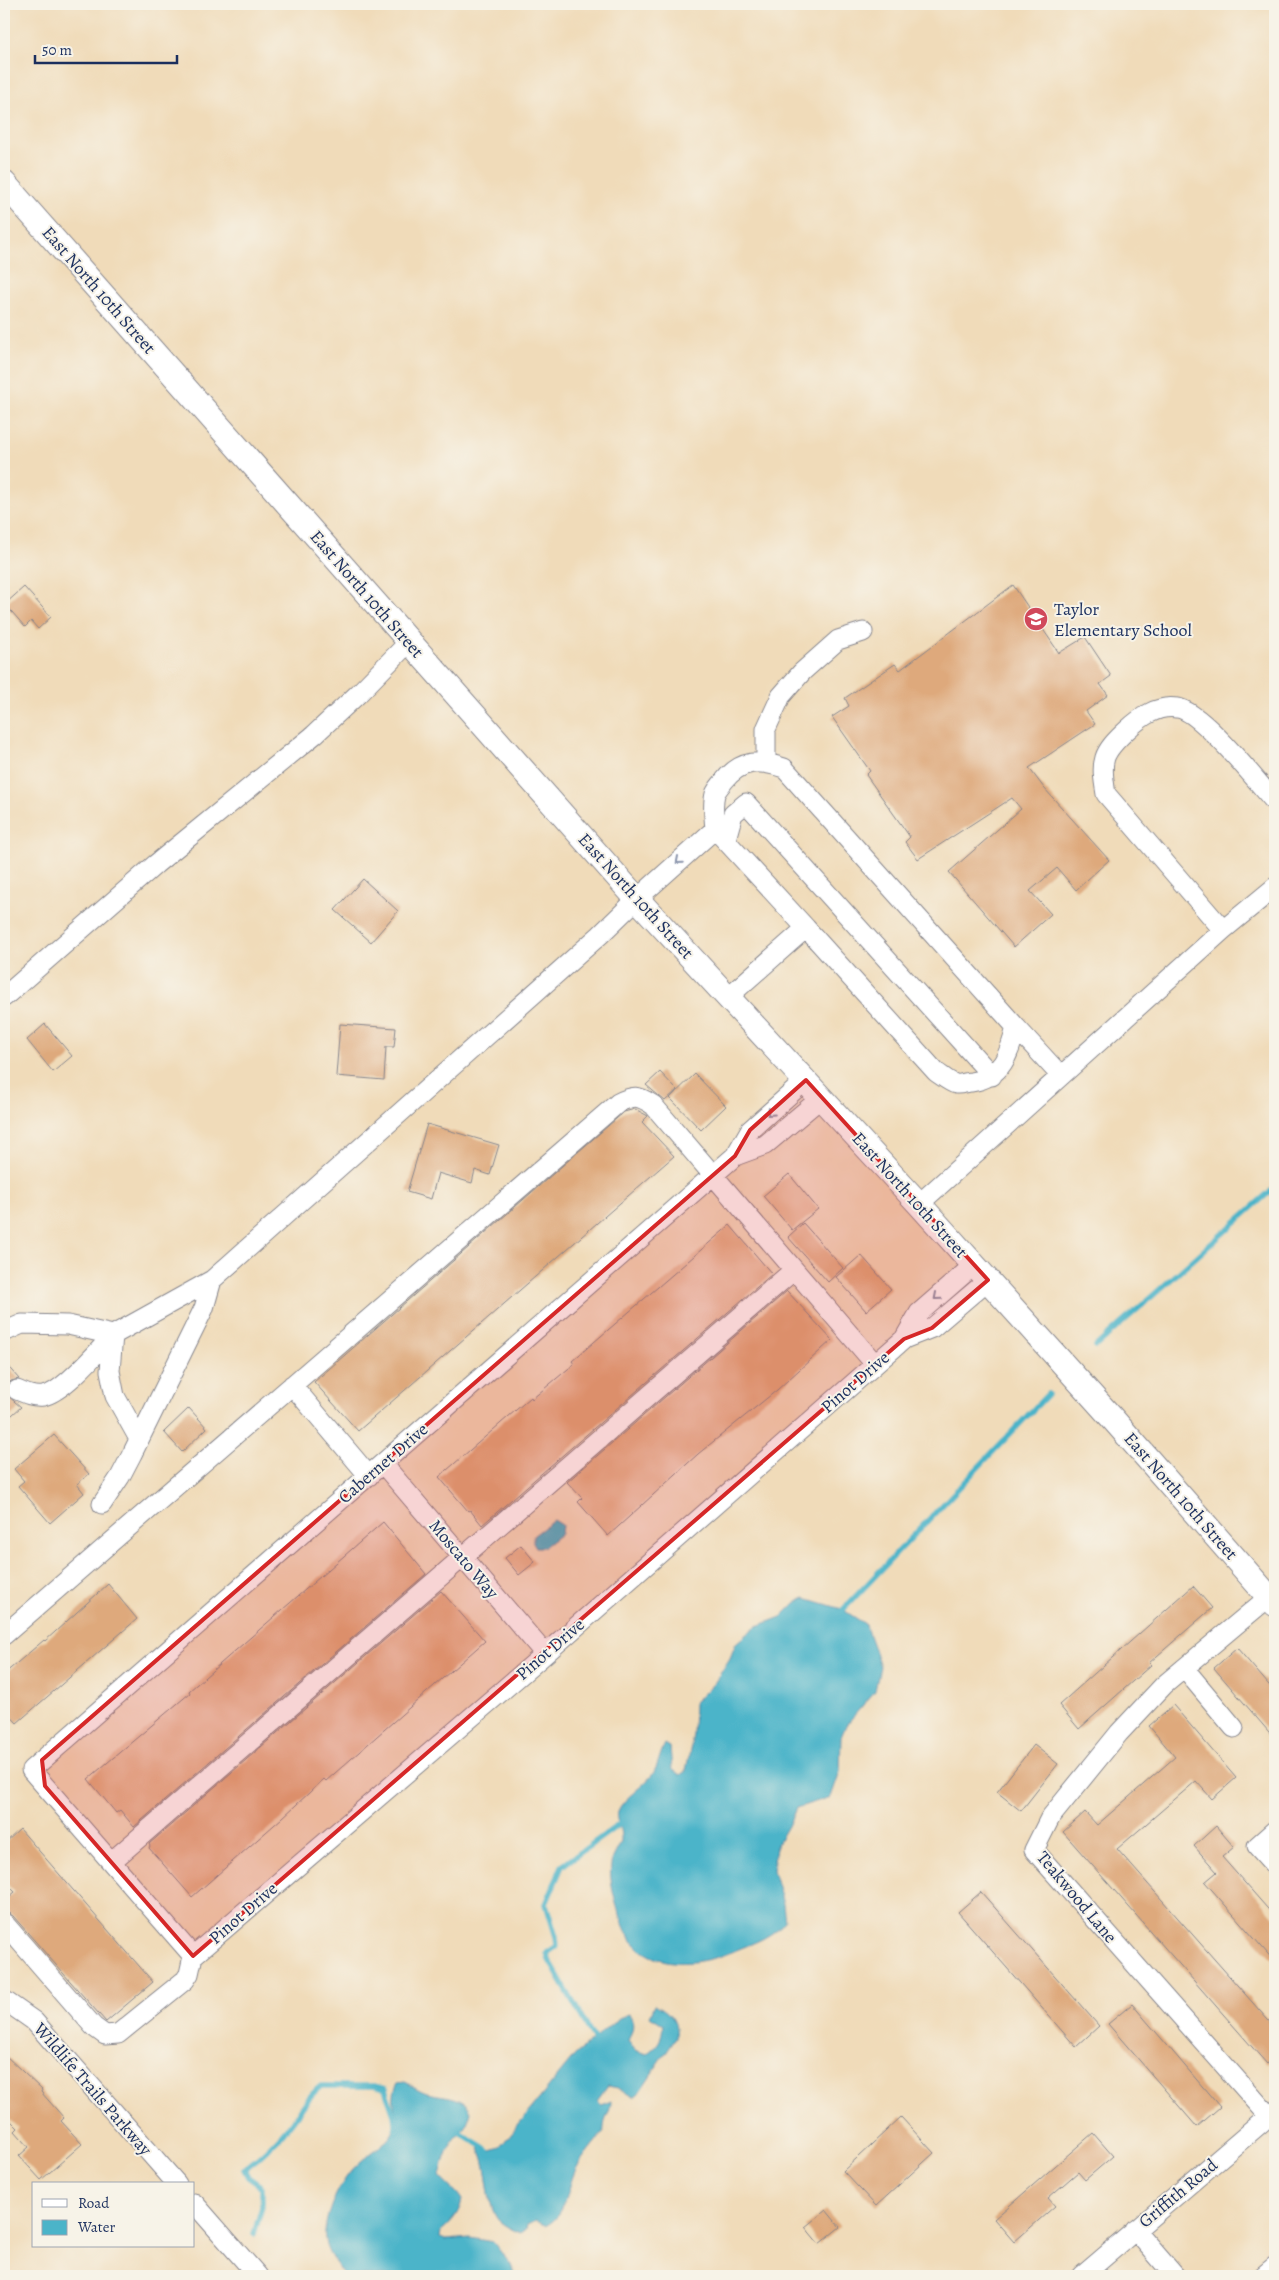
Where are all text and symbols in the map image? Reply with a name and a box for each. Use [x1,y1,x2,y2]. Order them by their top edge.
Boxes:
scale bar [35,32,178,64]
text: 50 m [42,40,72,60]
street label: East North 10th Street [37,221,161,359]
street label: East North 10th Street [305,525,429,663]
place label: Taylor Elementary School [1054,597,1192,642]
school or university icon: Taylor Elementary School [1023,606,1049,632]
street label: East North 10th Street [573,828,699,964]
one-way arrow [675,855,684,864]
one-way arrow [766,1107,775,1116]
street label: East North 10th Street [847,1127,973,1263]
one-way arrow [934,1291,943,1300]
street label: Pinot Drive [816,1346,894,1418]
street label: Cabernet Drive [333,1417,433,1509]
street label: East North 10th Street [1119,1427,1243,1565]
street label: Moscato Way [424,1514,505,1605]
street label: Pinot Drive [511,1613,589,1685]
street label: Teakwood Lane [1031,1846,1123,1948]
street label: Pinot Drive [204,1877,282,1949]
street label: Wildlife Trails Parkway [28,2017,158,2161]
street label: Griffith Road [1133,2153,1223,2233]
legend [32,2182,195,2248]
text: Road [78,2193,110,2213]
text: Water [77,2217,115,2237]

